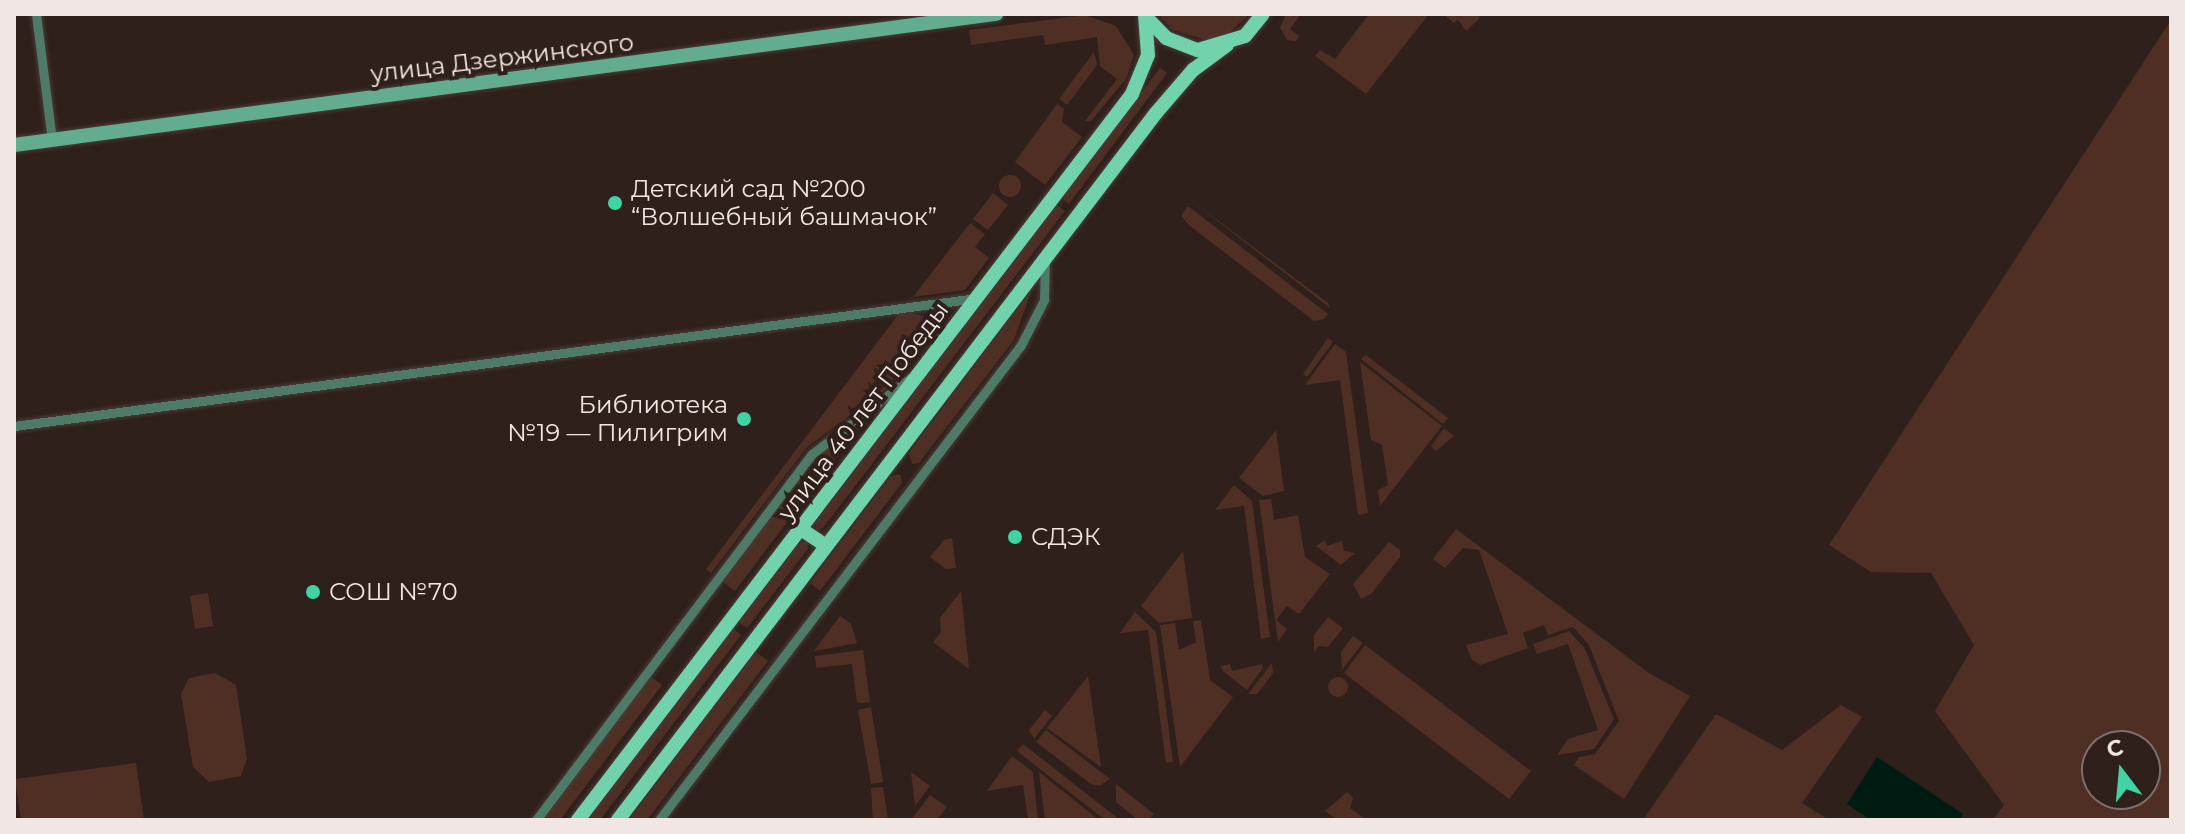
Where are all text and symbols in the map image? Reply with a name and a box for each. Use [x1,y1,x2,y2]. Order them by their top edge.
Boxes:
street label: улица Дзержинского [369,28,635,88]
place label: Детский сад №200 “Волшебный башмачок” [631,175,937,231]
marker: Детский сад №200 “Волшебный башмачок” [606,194,624,212]
street label: улица 40 лет Победы [771,296,955,526]
place label: Библиотека №19 — Пилигрим [507,391,728,447]
marker: Библиотека №19 — Пилигрим [735,410,753,428]
place label: СДЭК [1031,523,1101,551]
marker: СДЭК [1006,528,1024,546]
place label: СОШ №70 [329,578,458,606]
marker: СОШ №70 [304,583,322,601]
north arrow [2081,730,2161,810]
text: С [2103,733,2126,764]

